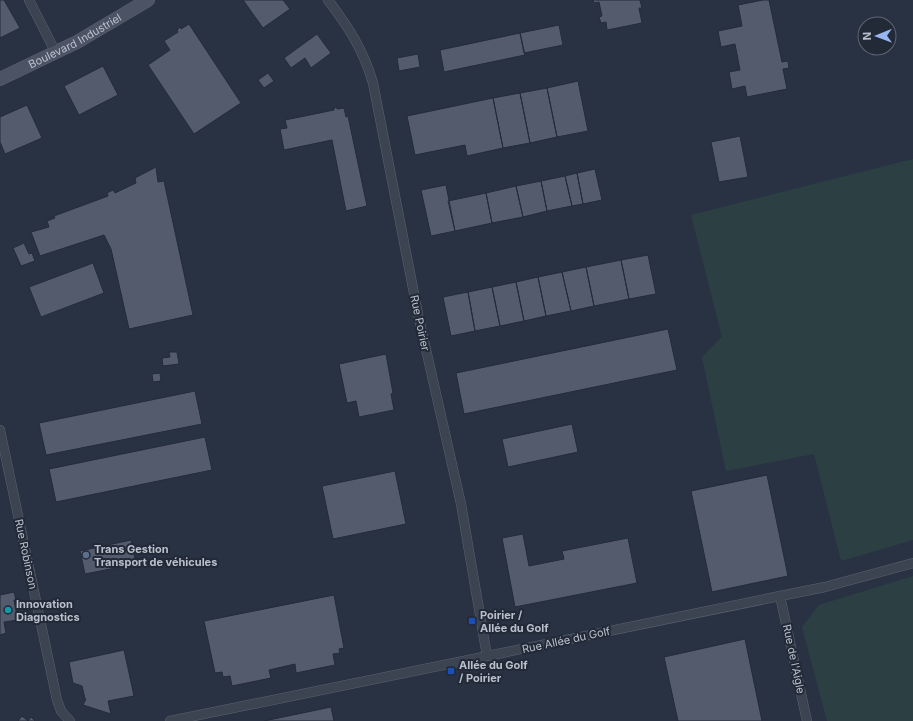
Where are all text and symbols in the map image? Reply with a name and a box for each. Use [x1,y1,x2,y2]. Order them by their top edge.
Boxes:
street label: Boulevard Industriel [26,10,124,71]
north arrow [857,16,897,56]
text: N [860,32,874,40]
street label: Rue Poirier [407,294,433,352]
street label: Rue Robinson [12,518,40,590]
place label: Trans Gestion Transport de véhicules [94,542,217,569]
marker: Trans Gestion Transport de véhicules [81,550,91,560]
place label: Innovation Diagnostics [16,597,80,624]
marker: Innovation Diagnostics [3,605,13,615]
place label: Poirier / Allée du Golf [480,608,549,635]
marker: Poirier / Allée du Golf [467,616,477,626]
street label: Rue de l'Aigle [780,623,808,695]
street label: Rue Allée du Golf [521,624,611,656]
place label: Allée du Golf / Poirier [459,658,528,685]
marker: Allée du Golf / Poirier [446,666,456,676]

